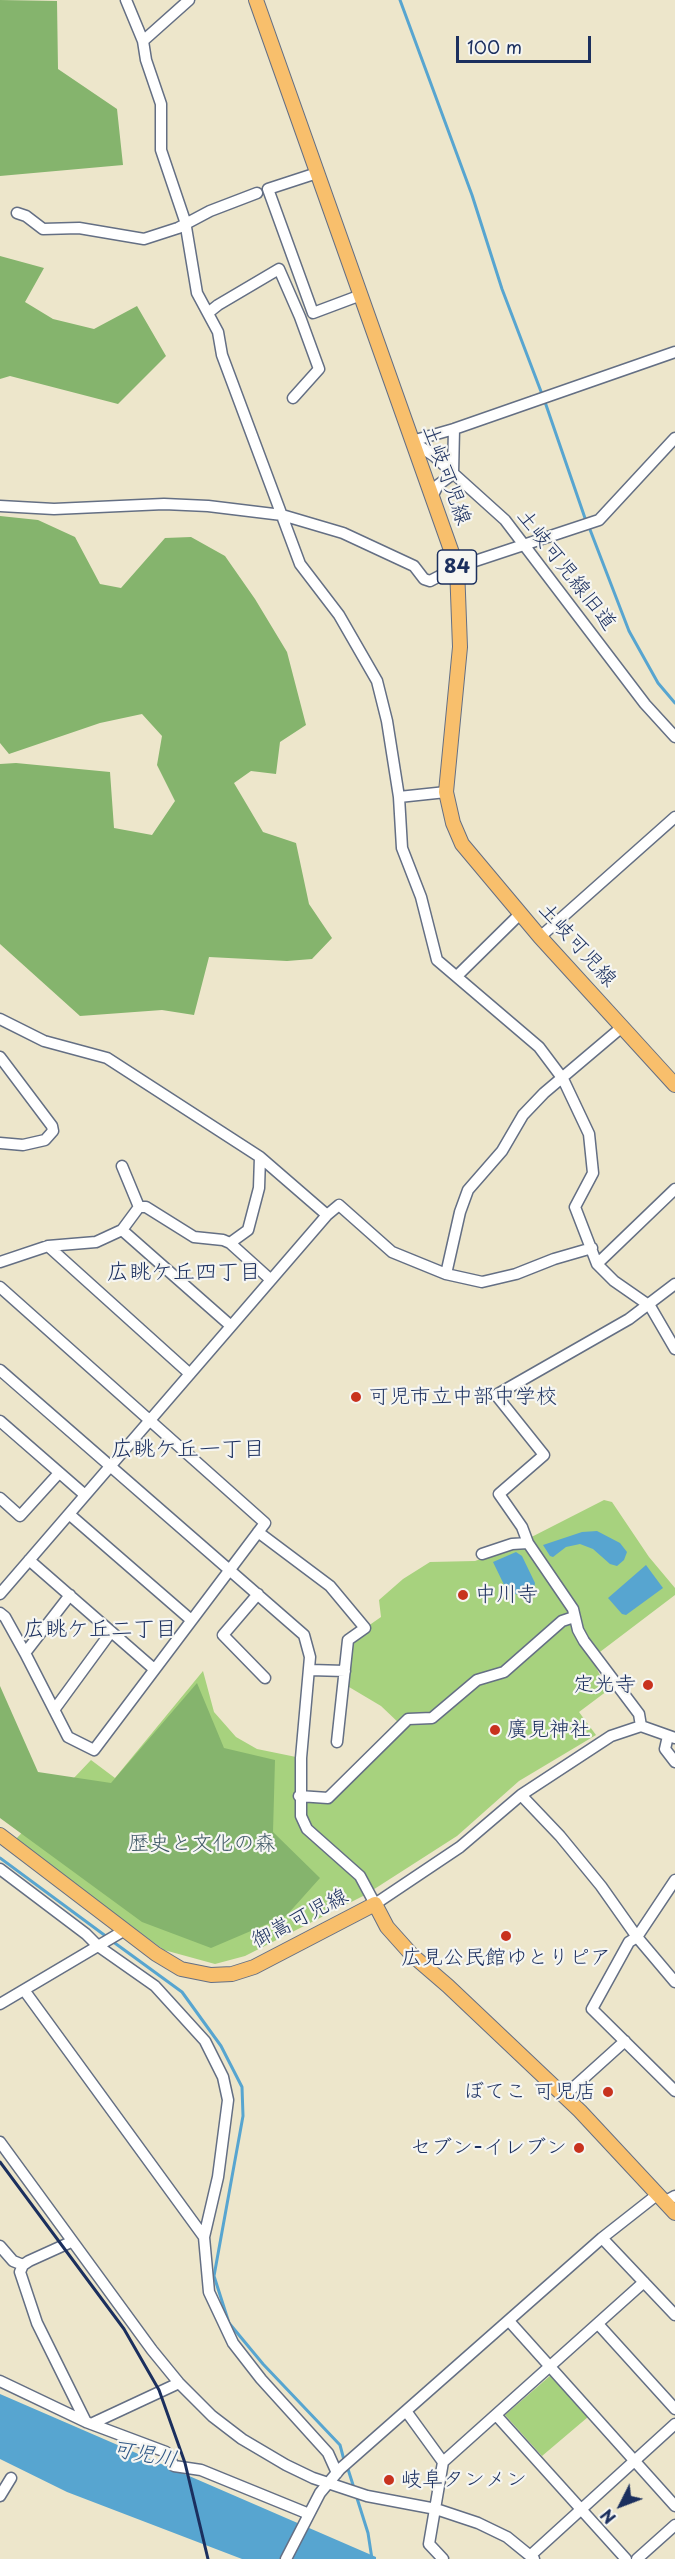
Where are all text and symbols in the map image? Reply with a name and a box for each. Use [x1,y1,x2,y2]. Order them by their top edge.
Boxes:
scale bar [459,24,594,62]
text: 100 m [467,33,522,60]
street label: 土岐可児線 [416,421,476,529]
street label: 土岐可児線旧道 [511,504,621,636]
road number: 84 [438,550,476,584]
street label: 土岐可児線 [533,898,621,992]
district label: 広眺ケ丘四丁目 [107,1260,261,1286]
place label: 可児市立中部中学校 [368,1384,557,1410]
marker: 可児市立中部中学校 [349,1390,363,1404]
district label: 広眺ケ丘一丁目 [111,1437,265,1463]
place label: 中川寺 [475,1582,538,1608]
marker: 中川寺 [456,1588,470,1602]
district label: 広眺ケ丘二丁目 [23,1617,177,1643]
place label: 定光寺 [573,1672,636,1698]
marker: 定光寺 [641,1678,655,1692]
place label: 廣見神社 [507,1717,591,1743]
marker: 廣見神社 [488,1723,502,1737]
park label: 歴史と文化の森 [129,1831,275,1857]
street label: 御嵩可児線 [248,1884,352,1954]
marker: 広見公民館ゆとりピア [499,1929,513,1943]
place label: 広見公民館ゆとりピア [401,1945,611,1971]
place label: ぼてこ 可児店 [463,2079,596,2105]
marker: ぼてこ 可児店 [601,2085,615,2099]
place label: セブン-イレブン [410,2135,567,2161]
marker: セブン-イレブン [572,2141,586,2155]
water label: 可児川 [109,2436,179,2474]
place label: 岐阜タンメン [401,2467,527,2493]
marker: 岐阜タンメン [382,2473,396,2487]
north arrow [591,2475,651,2535]
text: N [594,2504,621,2530]

